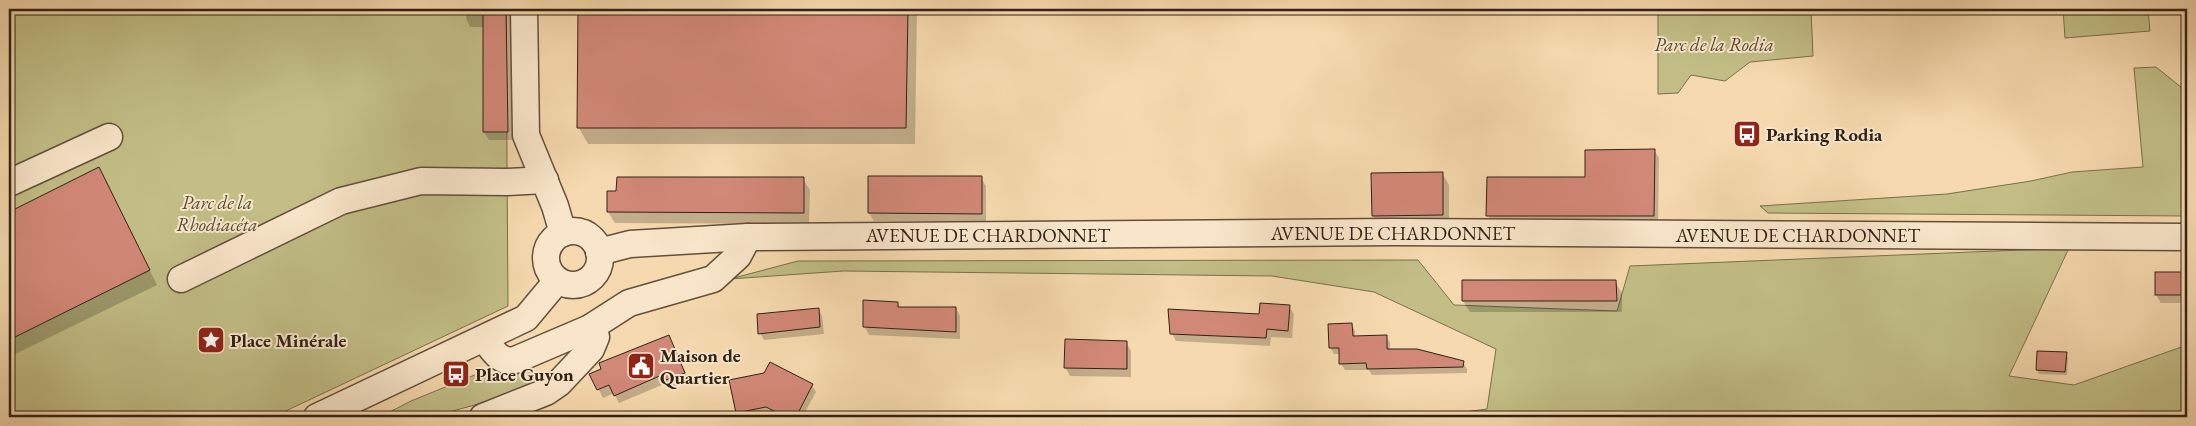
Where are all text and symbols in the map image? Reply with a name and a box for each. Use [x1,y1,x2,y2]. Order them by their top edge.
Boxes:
park label: Parc de la Rodia [1654,32,1774,57]
bus stop icon: Parking Rodia [1732,119,1762,149]
place label: Parking Rodia [1766,122,1883,147]
park label: Parc de la Rhodiacéta [176,190,258,237]
street label: AVENUE DE CHARDONNET [1270,221,1515,246]
street label: AVENUE DE CHARDONNET [865,223,1110,248]
street label: AVENUE DE CHARDONNET [1675,223,1920,248]
place icon: Place Minérale [196,325,226,355]
place label: Place Minérale [230,328,346,353]
place label: Maison de Quartier [660,343,741,390]
public building icon: Maison de Quartier [626,351,656,381]
bus stop icon: Place Guyon [441,359,471,389]
place label: Place Guyon [475,362,574,387]

